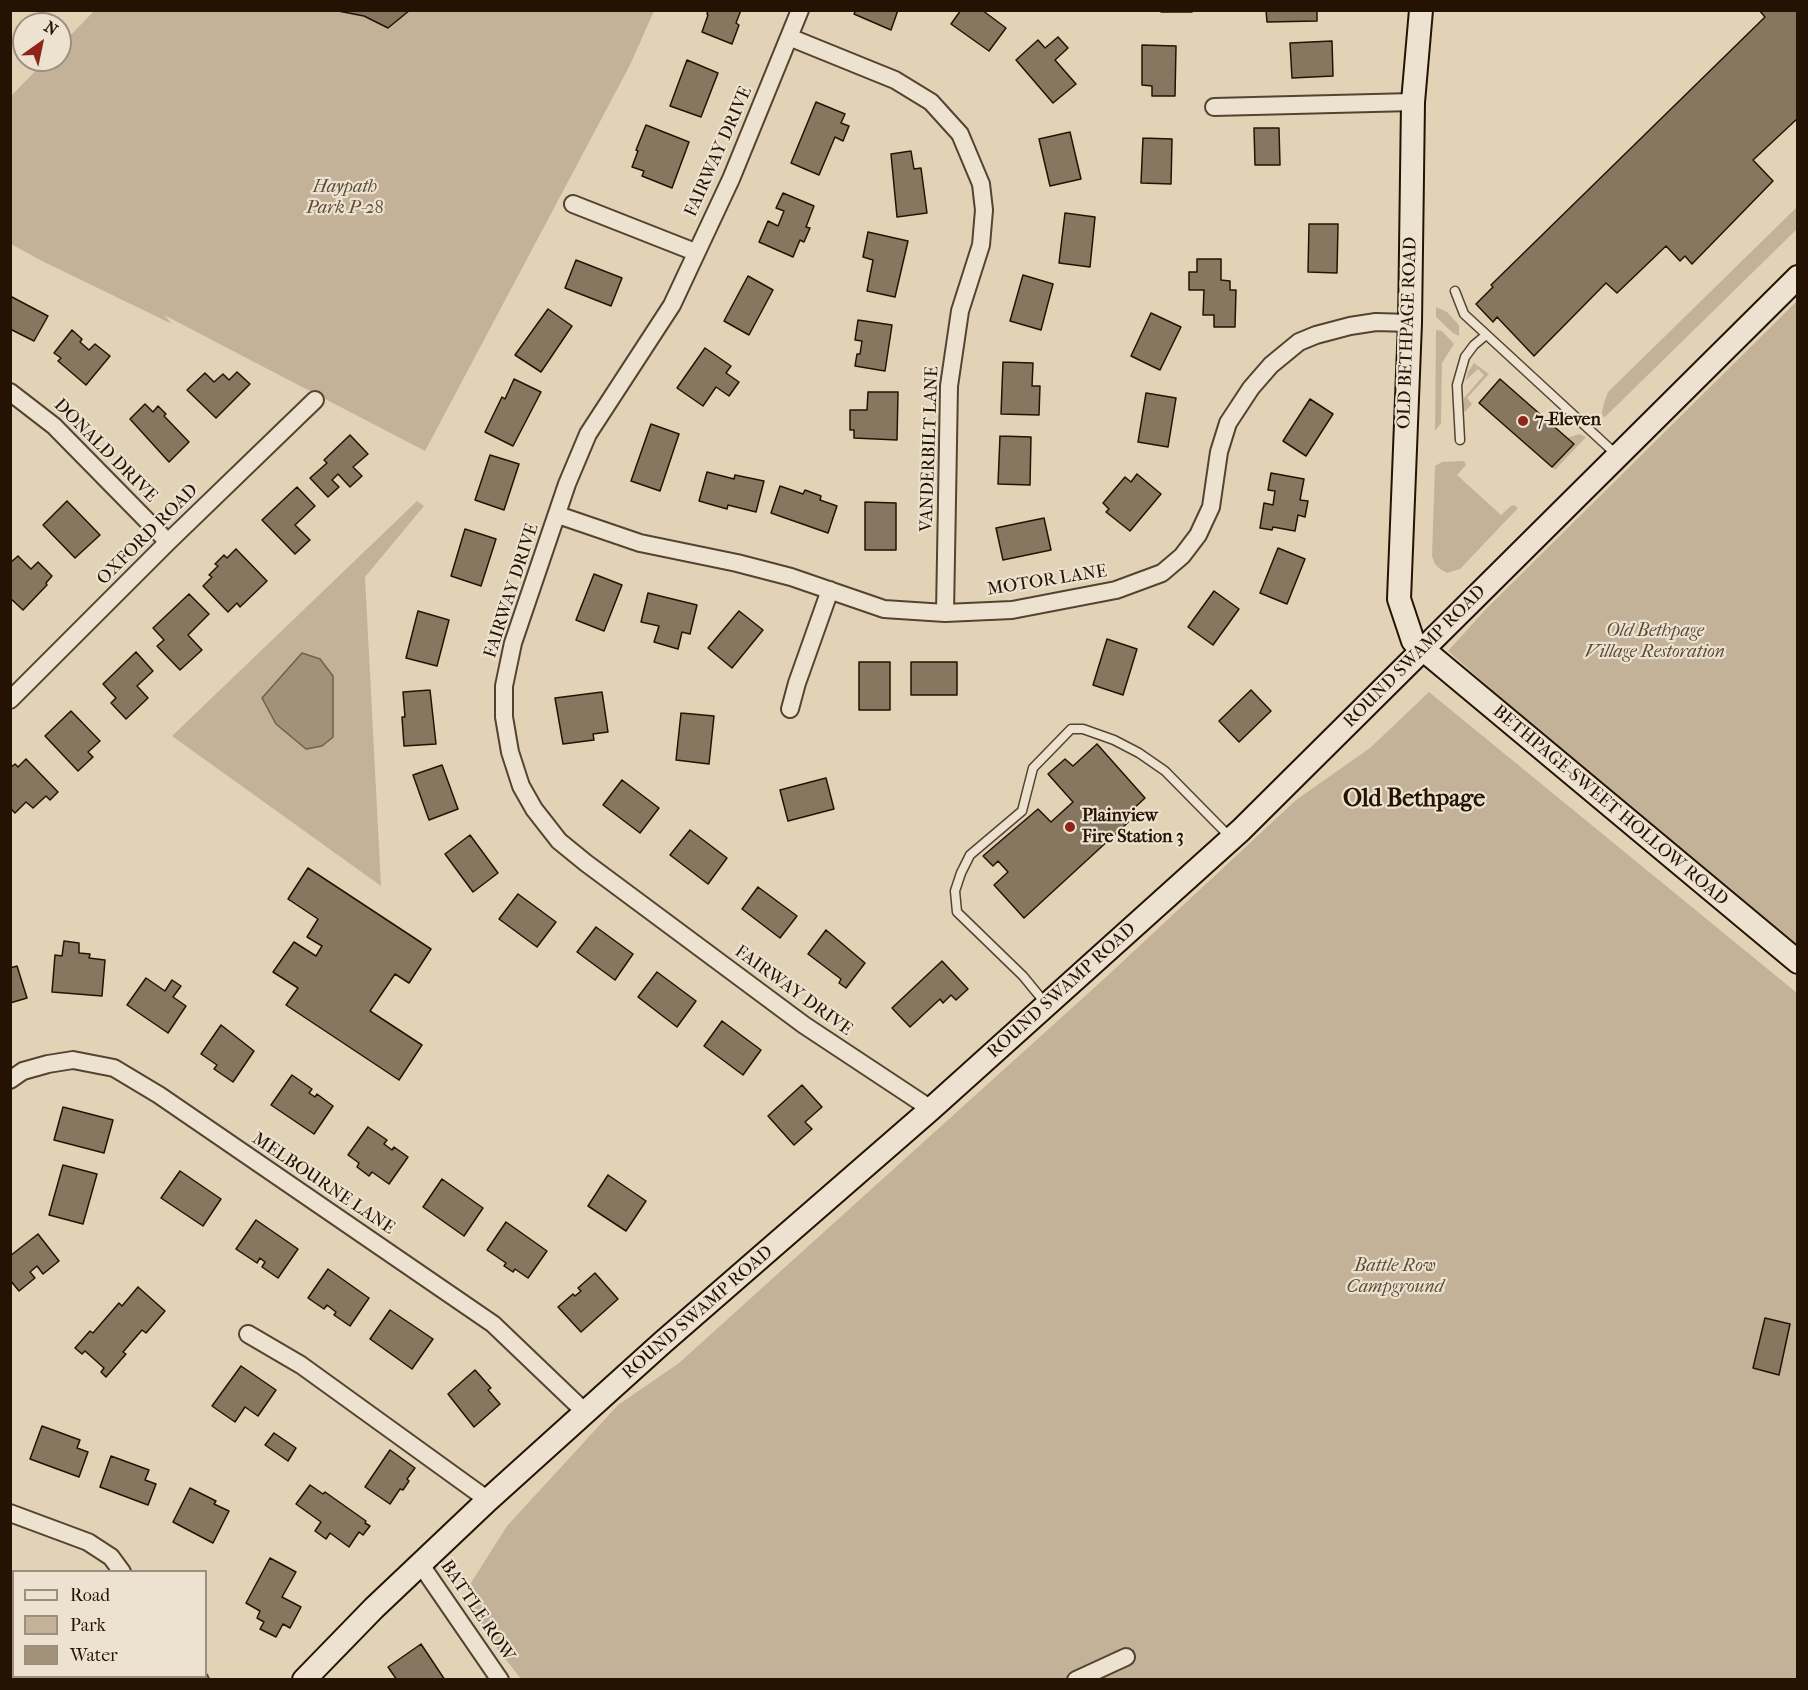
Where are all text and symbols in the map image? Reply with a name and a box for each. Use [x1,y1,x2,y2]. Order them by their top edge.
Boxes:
north arrow [12,12,72,72]
text: N [41,17,61,39]
street label: FAIRWAY DRIVE [681,84,757,220]
park label: Haypath Park P-28 [306,177,384,219]
street label: OLD BETHPAGE ROAD [1394,237,1422,429]
street label: VANDERBILT LANE [916,366,944,532]
street label: DONALD DRIVE [49,395,161,507]
place label: 7-Eleven [1535,410,1601,432]
marker: 7-Eleven [1516,414,1530,428]
street label: OXFORD ROAD [93,480,203,590]
street label: FAIRWAY DRIVE [480,521,544,661]
street label: MOTOR LANE [986,561,1108,601]
street label: ROUND SWAMP ROAD [1339,581,1491,733]
park label: Old Bethpage Village Restoration [1585,621,1725,664]
street label: BETHPAGE-SWEET HOLLOW ROAD [1488,701,1732,911]
district label: Old Bethpage [1343,786,1485,814]
place label: Plainview Fire Station 3 [1082,806,1184,848]
marker: Plainview Fire Station 3 [1063,820,1077,834]
street label: ROUND SWAMP ROAD [983,919,1141,1063]
street label: FAIRWAY DRIVE [730,941,856,1041]
street label: MELBOURNE LANE [248,1128,398,1240]
street label: ROUND SWAMP ROAD [618,1242,778,1384]
park label: Battle Row Campground [1346,1256,1444,1298]
street label: BATTLE ROW [435,1556,519,1666]
legend [12,1570,207,1678]
text: Road [70,1585,110,1606]
text: Park [70,1615,106,1636]
text: Water [70,1645,118,1666]

